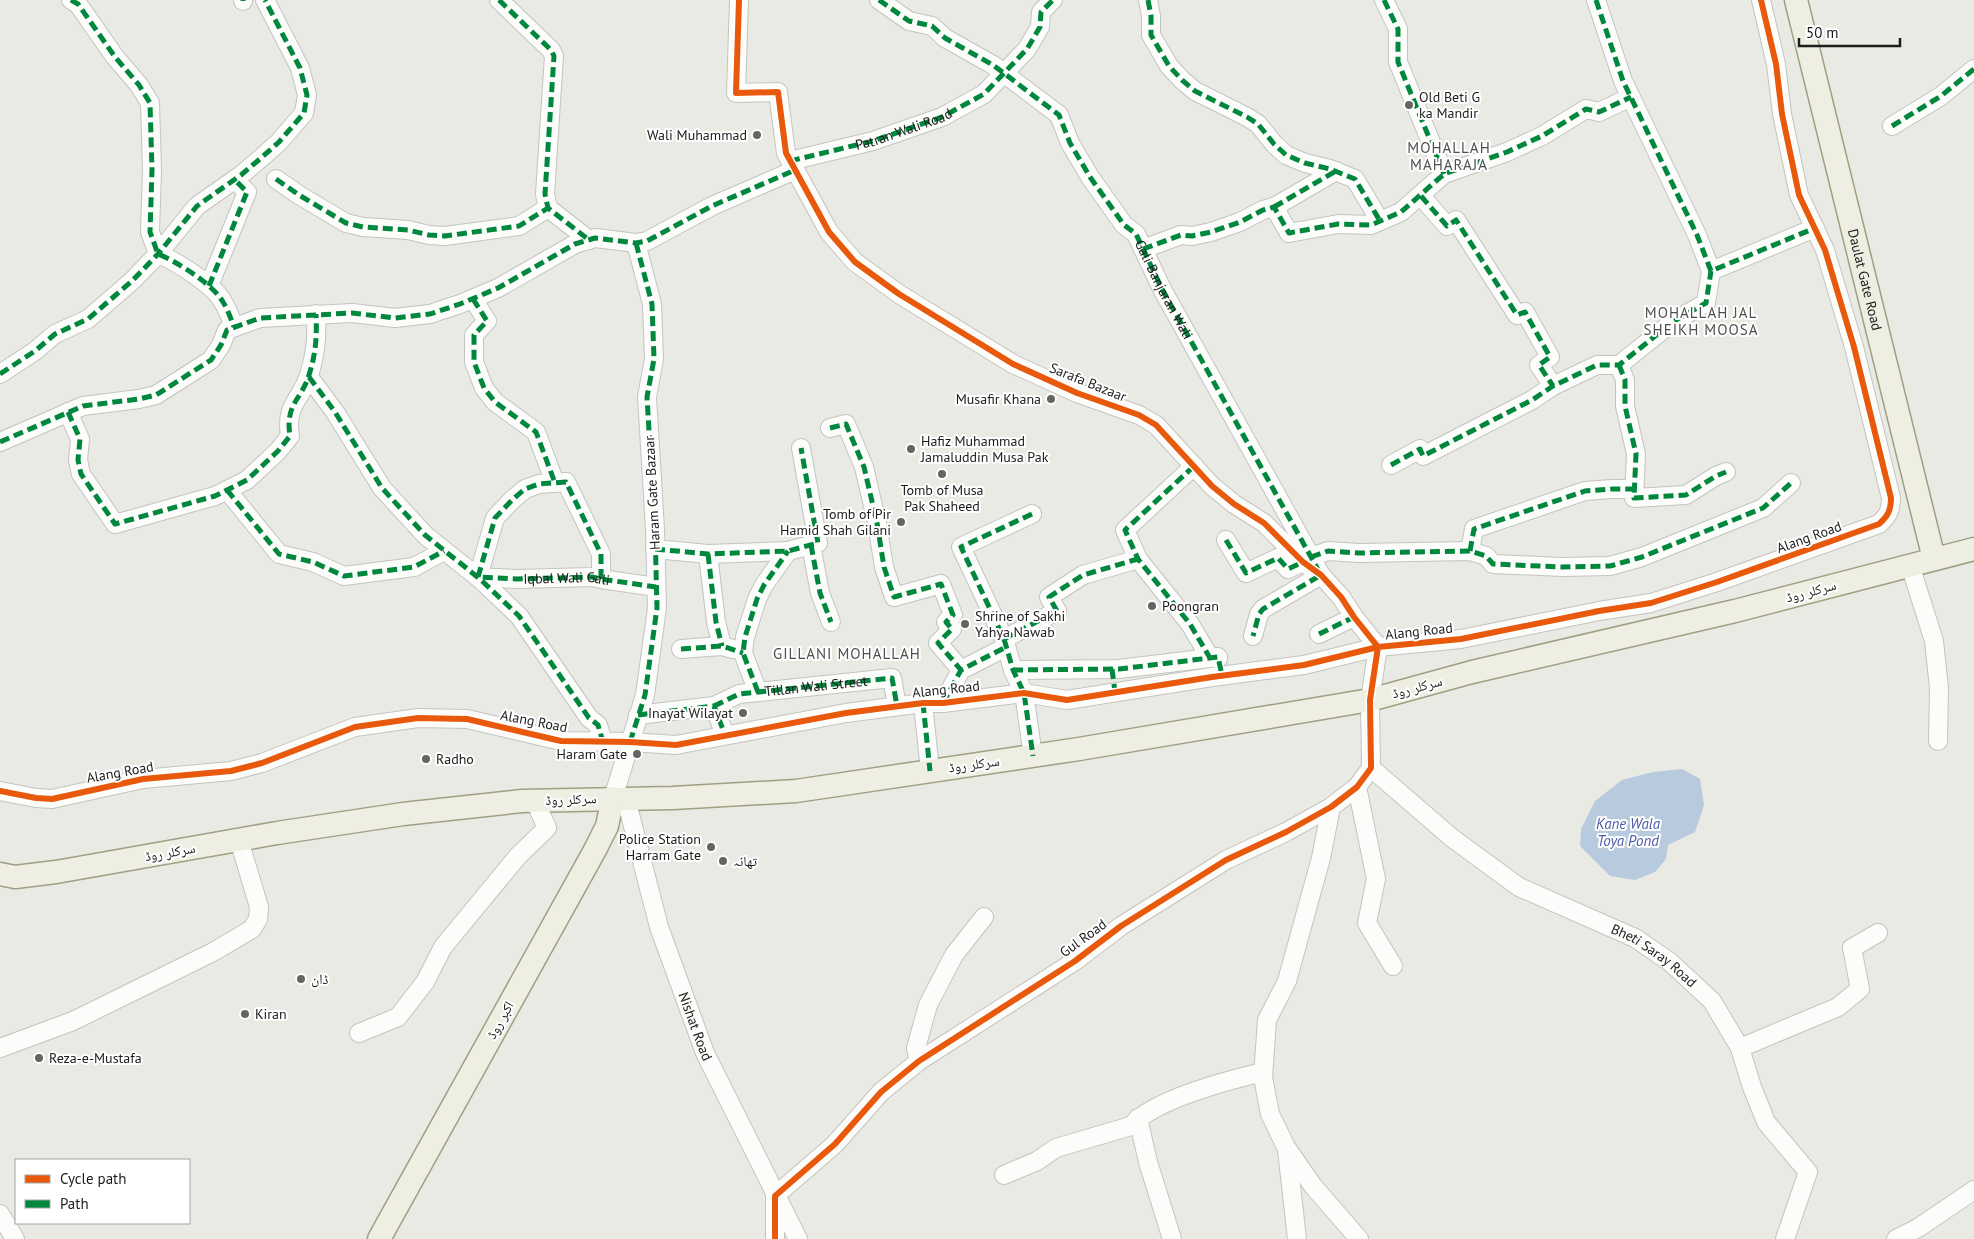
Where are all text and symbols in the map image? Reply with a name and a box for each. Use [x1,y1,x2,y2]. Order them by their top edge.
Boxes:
scale bar [1799,15,1900,47]
text: 50 m [1806,23,1839,42]
place label: Old Beti G ka Mandir [1419,88,1480,122]
marker: Old Beti G ka Mandir [1403,99,1415,111]
street label: Patran Wali Road [853,104,955,154]
place label: Wali Muhammad [647,126,747,144]
marker: Wali Muhammad [751,129,763,141]
district label: MOHALLAH MAHARAJA [1407,138,1491,174]
street label: Daulat Gate Road [1844,227,1886,332]
street label: Gali Banjaran Wali [1131,237,1197,342]
district label: MOHALLAH JAL SHEIKH MOOSA [1644,303,1758,339]
street label: Sarafa Bazaar [1047,358,1129,406]
place label: Musafir Khana [956,390,1041,408]
marker: Musafir Khana [1045,393,1057,405]
place label: Hafiz Muhammad Jamaluddin Musa Pak [920,432,1049,466]
street label: Haram Gate Bazaar [640,435,664,550]
marker: Hafiz Muhammad Jamaluddin Musa Pak [905,443,917,455]
marker: Tomb of Musa Pak Shaheed [936,468,948,480]
place label: Tomb of Musa Pak Shaheed [900,481,984,515]
place label: Tomb of Pir Hamid Shah Gilani [780,505,891,539]
marker: Tomb of Pir Hamid Shah Gilani [895,516,907,528]
street label: Alang Road [1774,517,1844,557]
street label: Iqbal Wali Gali [523,568,611,589]
street label: سرکلر روڈ [1784,576,1838,606]
place label: Poongran [1162,597,1219,615]
marker: Poongran [1146,600,1158,612]
place label: Shrine of Sakhi Yahya Nawab [975,607,1065,641]
marker: Shrine of Sakhi Yahya Nawab [959,618,971,630]
street label: Alang Road [1384,619,1454,643]
district label: GILLANI MOHALLAH [773,644,921,663]
street label: Tillan Wali Street [764,672,868,700]
street label: سرکلر روڈ [1390,672,1444,702]
street label: Alang Road [911,677,981,701]
place label: Inayat Wilayat [648,704,733,722]
street label: Alang Road [499,706,569,736]
marker: Inayat Wilayat [737,707,749,719]
place label: Haram Gate [557,745,627,763]
marker: Haram Gate [631,748,643,760]
place label: Radho [436,750,474,768]
street label: سرکلر روڈ [947,752,1001,776]
marker: Radho [420,753,432,765]
street label: Alang Road [85,757,155,787]
street label: سرکلر روڈ [545,789,597,809]
water label: Kane Wala Toya Pond [1596,814,1661,850]
place label: Police Station Harram Gate [619,830,701,864]
street label: سرکلر روڈ [143,839,197,865]
marker: Police Station Harram Gate [705,841,717,853]
place label: تھانہ [733,852,757,870]
marker: تھانہ [717,855,729,867]
street label: Gul Road [1056,915,1110,961]
street label: Bheti Saray Road [1608,920,1700,991]
place label: ڈان [311,970,329,988]
marker: ڈان [295,973,307,985]
street label: Nishat Road [675,990,716,1064]
street label: اکبر روڈ [482,998,518,1042]
place label: Kiran [255,1005,287,1023]
marker: Kiran [239,1008,251,1020]
place label: Reza-e-Mustafa [49,1049,142,1067]
marker: Reza-e-Mustafa [33,1052,45,1064]
legend [15,1159,190,1224]
text: Cycle path [60,1169,126,1188]
text: Path [60,1194,89,1213]

